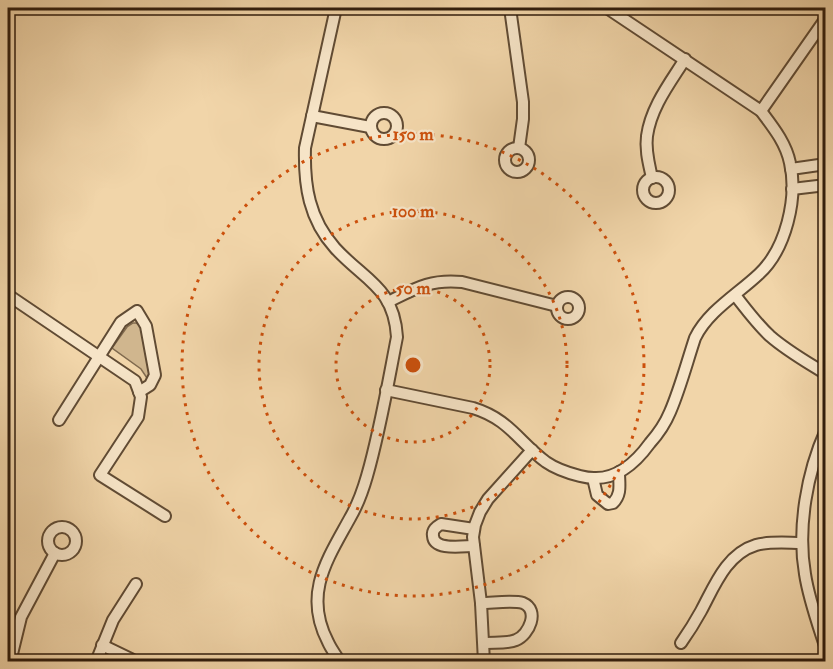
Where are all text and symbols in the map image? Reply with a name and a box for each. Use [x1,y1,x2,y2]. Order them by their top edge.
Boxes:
text: 150 m [392,123,435,146]
text: 100 m [392,200,435,223]
text: 50 m [396,277,431,300]
centre of rings [403,355,423,375]

